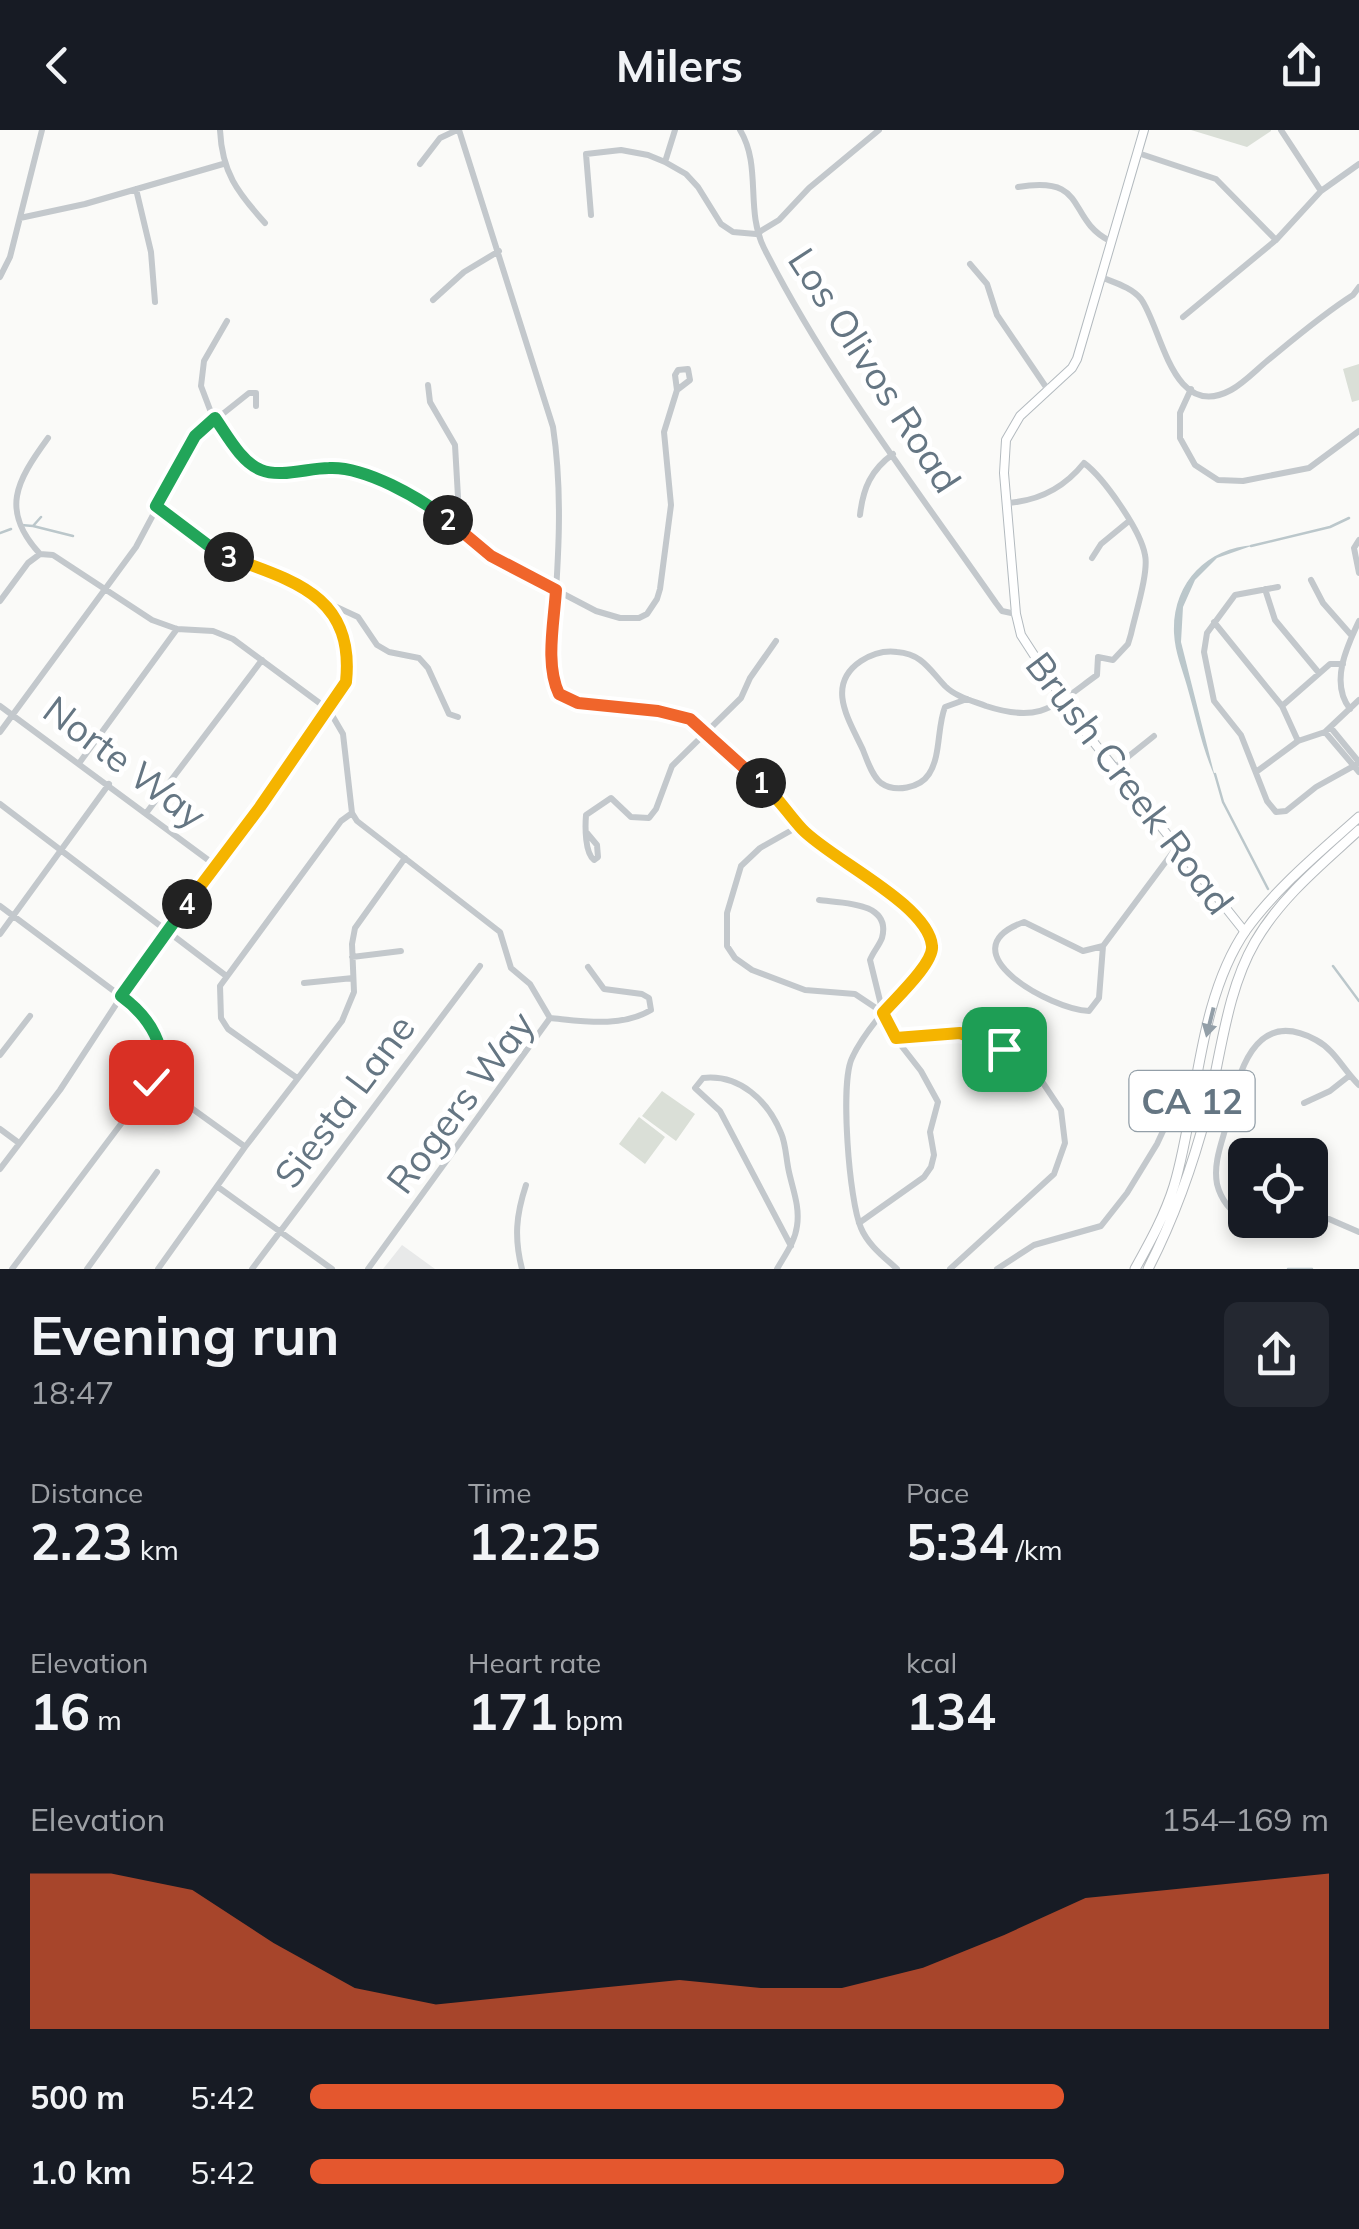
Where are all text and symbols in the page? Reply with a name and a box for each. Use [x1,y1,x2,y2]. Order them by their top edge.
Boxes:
text: Milers [616,37,743,93]
icon: back [30,38,85,93]
icon: share [1274,38,1329,93]
street label: Los Olivos Road [778,239,972,501]
pin: 2 [423,495,473,545]
text: 2 [440,502,456,537]
pin: 3 [204,532,254,582]
text: 3 [221,539,237,574]
street label: Brush Creek Road [1016,642,1244,924]
street label: Norte Way [34,685,216,839]
pin: 1 [736,758,786,808]
text: 1 [753,765,769,800]
pin: 4 [162,879,212,929]
text: 4 [179,886,195,921]
street label: Rogers Way [376,1001,544,1203]
street label: Siesta Lane [263,1005,425,1197]
pin [962,1007,1047,1092]
one-way arrow [1202,1007,1217,1038]
icon: arrive [977,1022,1032,1077]
pin [109,1040,194,1125]
icon: check [124,1055,179,1110]
road number: CA 12 [1130,1071,1254,1131]
map controls [1228,1138,1328,1238]
button: locate [1228,1138,1328,1238]
text: Evening run [30,1300,339,1369]
button: share [1224,1302,1329,1407]
text: 18:47 [30,1372,114,1412]
text: Distance [30,1475,143,1510]
text: Time [468,1475,531,1510]
text: Pace [906,1475,969,1510]
text: 2.23 [30,1510,132,1573]
text: 12:25 [468,1510,600,1573]
text: 5:34 [906,1510,1008,1573]
text: km [132,1532,179,1567]
text: /km [1008,1532,1063,1567]
text: Elevation [30,1645,148,1680]
text: Heart rate [468,1645,601,1680]
text: kcal [906,1645,957,1680]
text: 16 [30,1680,90,1743]
text: 171 [468,1680,558,1743]
text: 134 [906,1680,996,1743]
text: m [90,1702,122,1737]
text: bpm [558,1702,624,1737]
text: Elevation [30,1799,165,1839]
text: 154–169 m [1161,1799,1329,1839]
text: 500 m [30,2077,125,2117]
text: 5:42 [190,2077,255,2117]
text: 1.0 km [30,2152,132,2192]
text: 5:42 [190,2152,255,2192]

